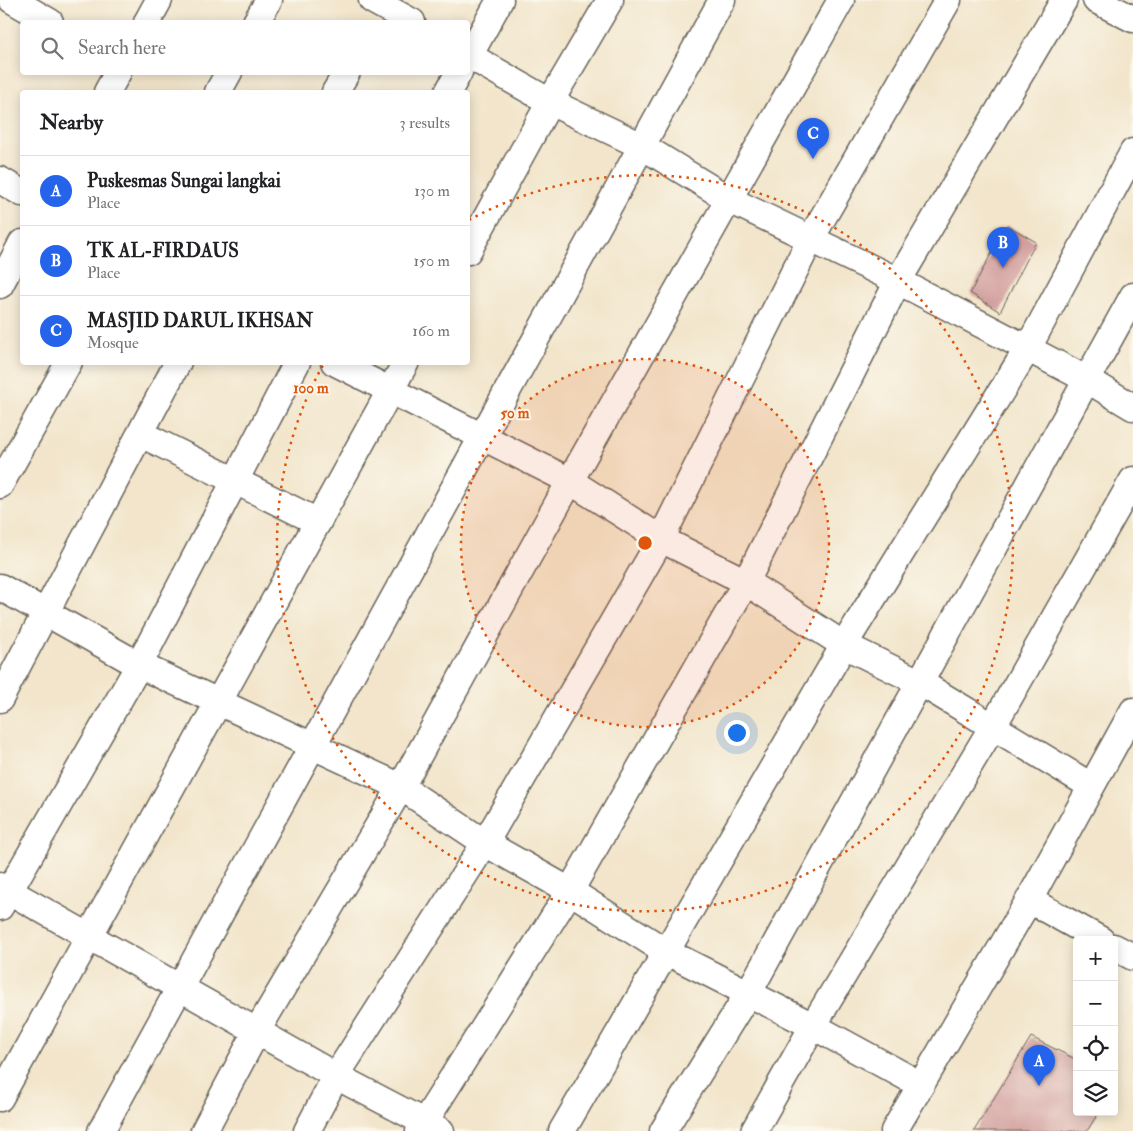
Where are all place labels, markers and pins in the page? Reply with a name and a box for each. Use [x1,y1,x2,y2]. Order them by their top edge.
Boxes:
pin: C [797,118,829,159]
pin: B [987,227,1019,268]
centre of rings [636,534,654,552]
pin: A [1023,1045,1055,1086]

